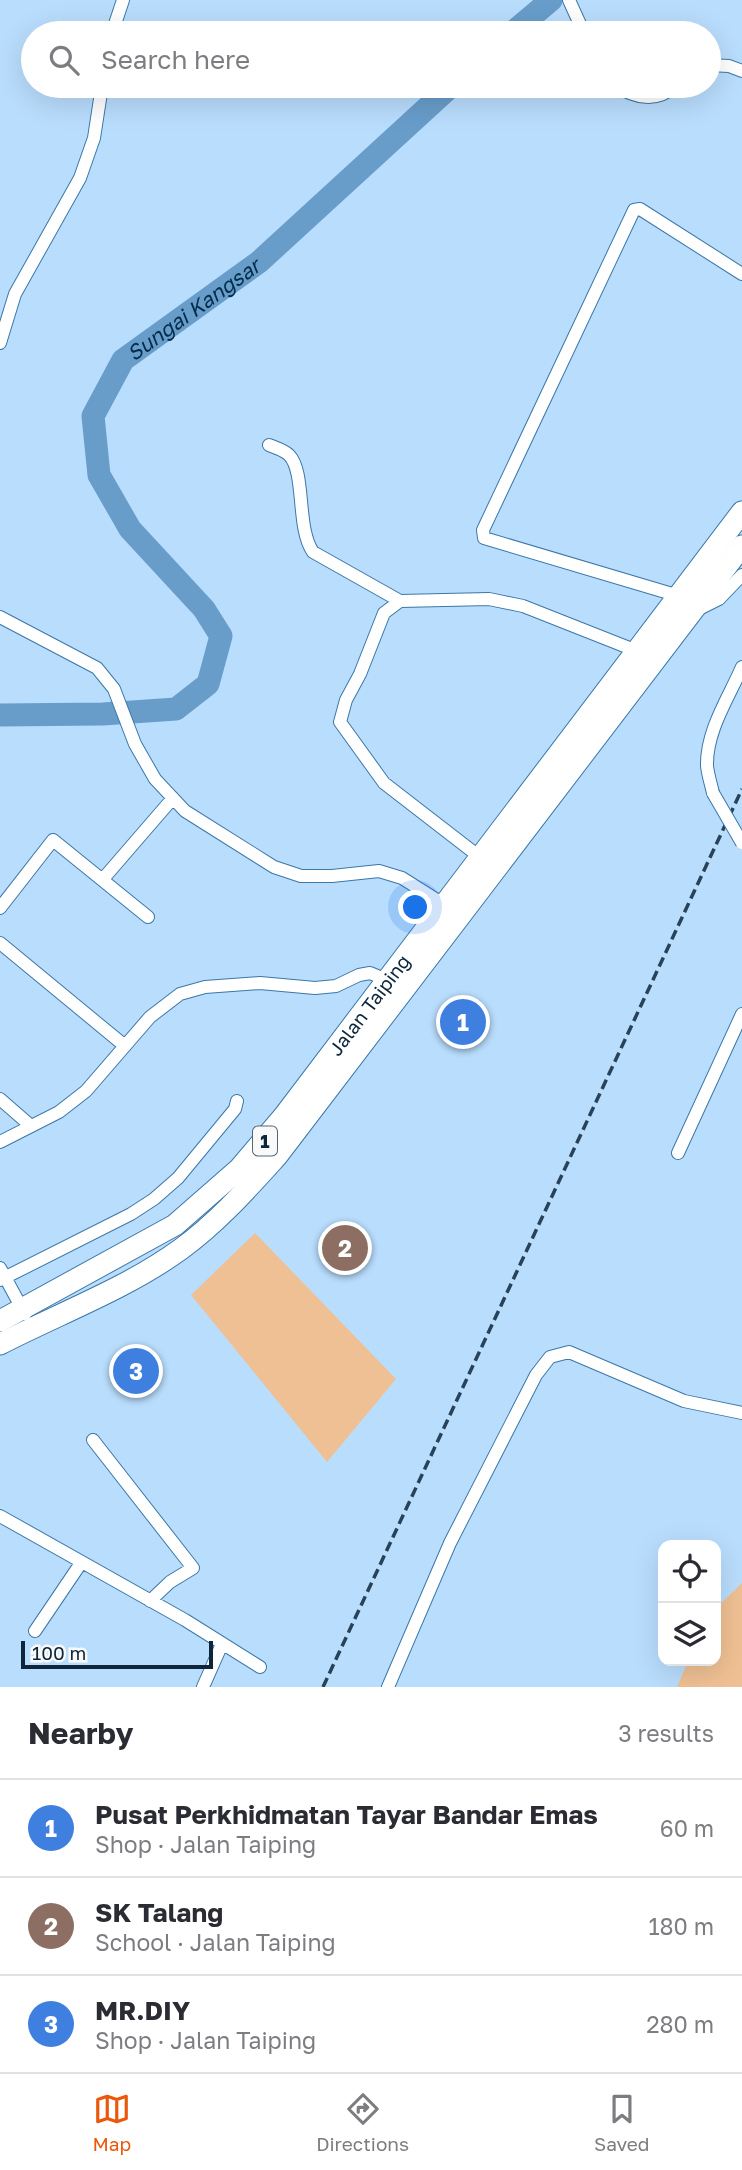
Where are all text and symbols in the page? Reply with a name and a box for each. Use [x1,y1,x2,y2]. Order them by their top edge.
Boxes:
search box [21,21,721,98]
icon: search [45,41,83,79]
text: Search here [101,44,250,75]
water label: Sungai Kangsar [121,251,267,366]
your location [398,890,432,924]
street label: Jalan Taiping [323,950,414,1060]
pin: 1 [440,996,486,1048]
road number: 1 [253,1126,277,1156]
pin: 2 [322,1222,368,1274]
pin: 3 [113,1345,159,1397]
map controls [658,1540,721,1666]
button: locate [658,1540,721,1603]
button: layers [658,1603,721,1666]
scale bar [21,1638,214,1670]
text: 100 m [32,1641,86,1664]
text: Nearby [28,1715,133,1751]
text: 3 results [618,1719,714,1747]
text: Pusat Perkhidmatan Tayar Bandar Emas [95,1799,598,1830]
text: 1 [45,1814,57,1842]
text: 60 m [660,1814,714,1842]
text: Shop · Jalan Taiping [95,1830,316,1858]
text: SK Talang [95,1897,223,1928]
text: 2 [44,1912,58,1940]
text: 180 m [648,1912,714,1940]
text: School · Jalan Taiping [95,1928,336,1956]
text: MR.DIY [95,1995,190,2026]
text: 3 [44,2010,58,2038]
text: 280 m [646,2010,714,2038]
text: Shop · Jalan Taiping [95,2026,316,2054]
tab: Map [92,2090,131,2155]
tab: Directions [316,2090,409,2155]
tab: Saved [594,2090,650,2155]

